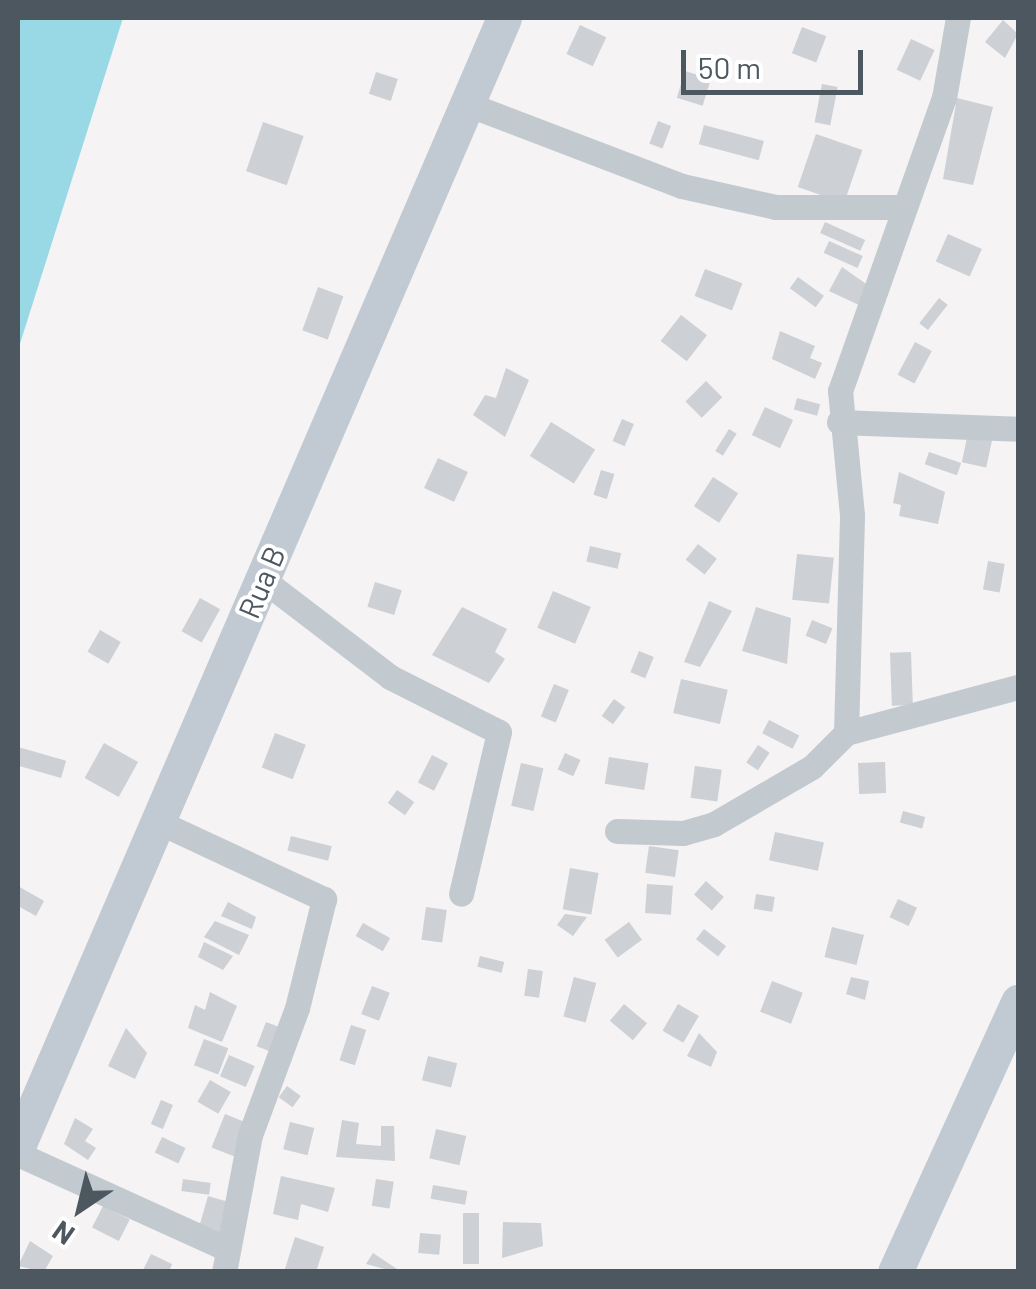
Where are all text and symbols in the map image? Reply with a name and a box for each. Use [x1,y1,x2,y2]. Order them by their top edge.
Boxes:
scale bar [686,30,868,92]
text: 50 m [698,49,761,85]
street label: Rua B [230,541,292,623]
north arrow [30,1159,130,1259]
text: N [45,1214,80,1253]

